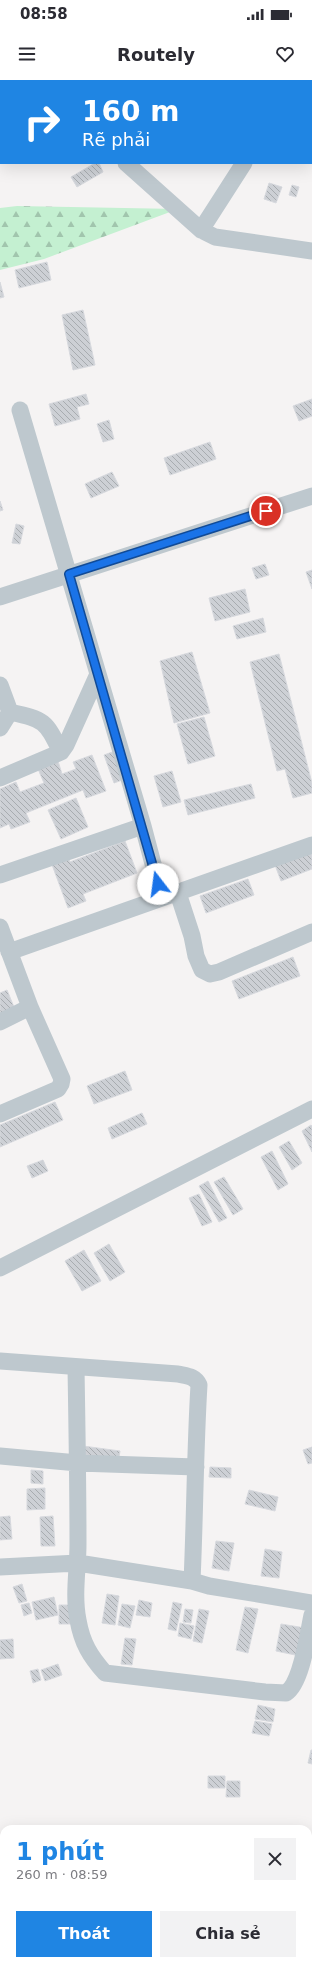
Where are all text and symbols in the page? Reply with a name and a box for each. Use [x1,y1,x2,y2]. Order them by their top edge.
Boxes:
text: 08:58 [20,5,68,23]
icon: menu [16,43,38,65]
icon: heart [274,43,296,65]
text: Routely [117,44,195,65]
text: 160 m [82,95,179,128]
icon: right [16,96,68,148]
text: Rẽ phải [82,129,150,150]
pin [249,494,283,528]
icon: arrive [255,500,277,522]
position arrow [137,863,179,905]
text: 1 phút [16,1838,104,1866]
button: close [254,1838,296,1880]
text: 260 m · 08:59 [16,1867,107,1882]
button: Thoát [16,1911,152,1957]
button: Chia sẻ [160,1911,296,1957]

